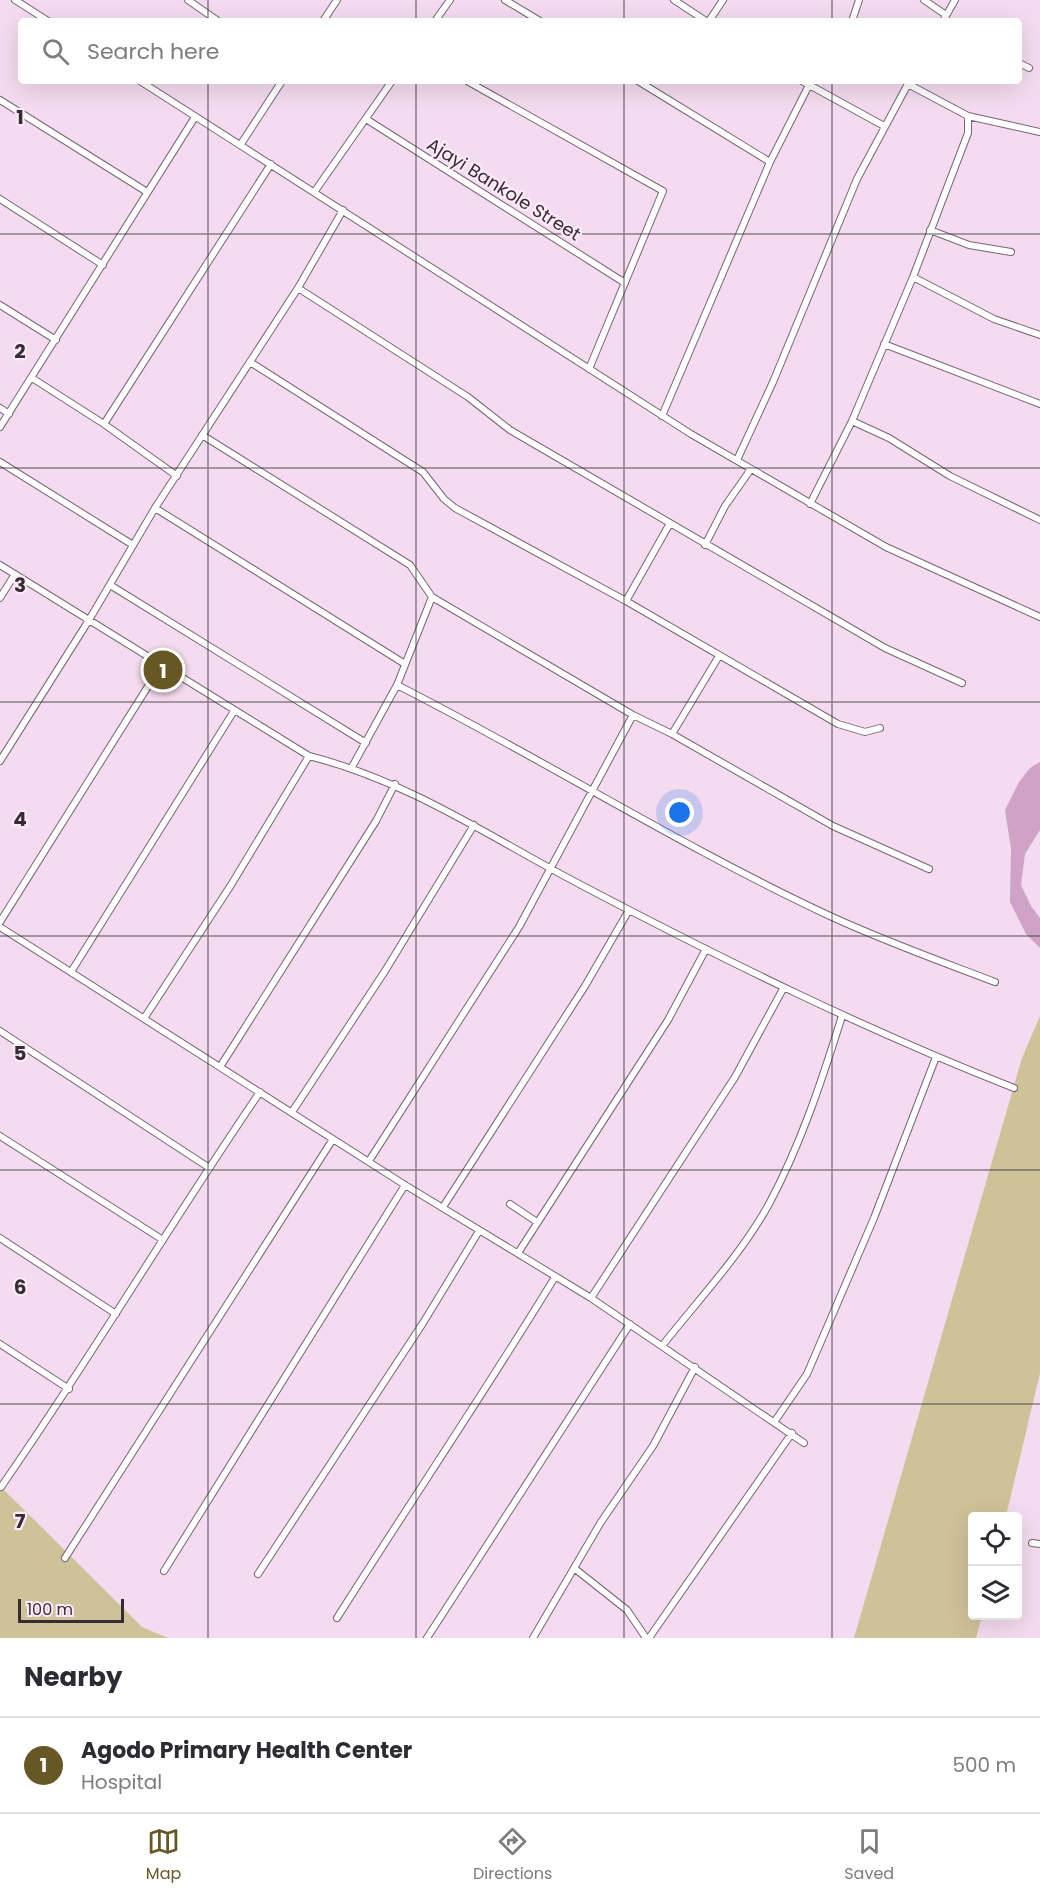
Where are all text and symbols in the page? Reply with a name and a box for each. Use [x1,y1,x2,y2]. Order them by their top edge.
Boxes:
search box [18,18,1022,84]
icon: search [39,35,72,68]
text: Search here [87,36,220,67]
text: 1 [16,103,24,131]
street label: Ajayi Bankole Street [422,132,586,246]
text: 2 [14,337,26,365]
text: 3 [14,571,26,599]
pin: 1 [144,648,182,692]
your location [665,798,694,827]
text: 4 [13,805,27,833]
text: 5 [14,1039,27,1067]
text: 6 [14,1273,26,1301]
text: 7 [15,1507,26,1535]
map controls [968,1512,1022,1620]
button: locate [968,1512,1022,1566]
button: layers [968,1566,1022,1620]
scale bar [18,1596,124,1624]
text: 100 m [27,1598,73,1621]
text: Nearby [24,1659,122,1695]
text: Agodo Primary Health Center [81,1735,412,1766]
text: 1 [40,1751,47,1779]
text: 500 m [952,1751,1016,1779]
text: Hospital [81,1768,162,1796]
tab: Map [146,1825,181,1886]
tab: Directions [473,1825,552,1886]
tab: Saved [844,1825,894,1886]

